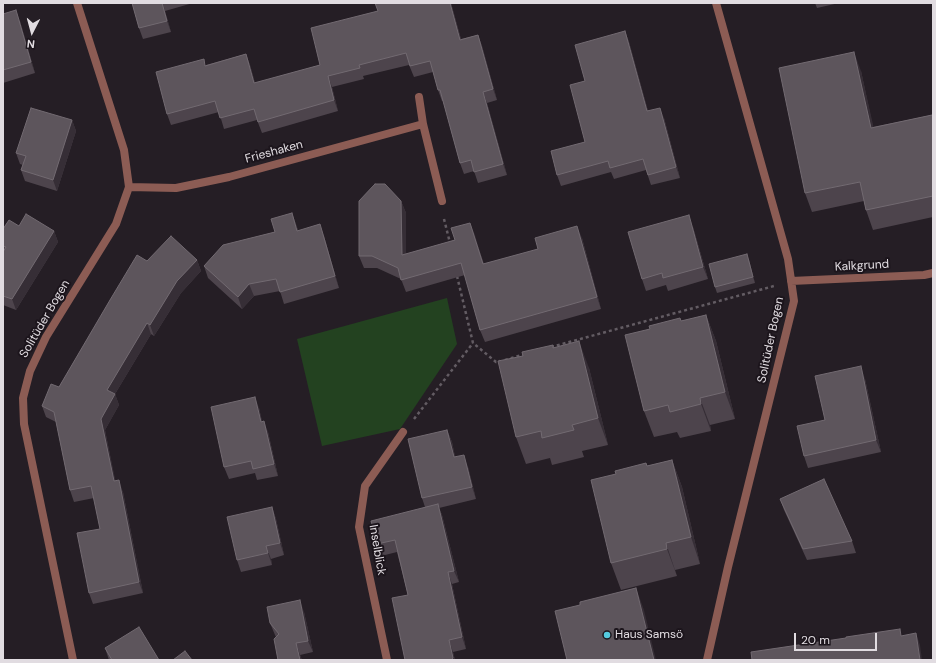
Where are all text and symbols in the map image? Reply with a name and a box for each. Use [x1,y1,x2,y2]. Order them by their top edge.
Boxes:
north arrow [12,12,52,52]
text: N [26,37,35,51]
street label: Frieshaken [243,137,305,167]
street label: Kalkgrund [834,257,890,275]
street label: Solitüder Bogen [17,278,73,360]
street label: Solitüder Bogen [755,296,787,384]
street label: Inselblick [365,524,389,576]
scale bar [796,625,879,651]
place label: Haus Samsö [615,628,683,642]
marker: Haus Samsö [602,630,612,640]
text: 20 m [801,632,830,648]

